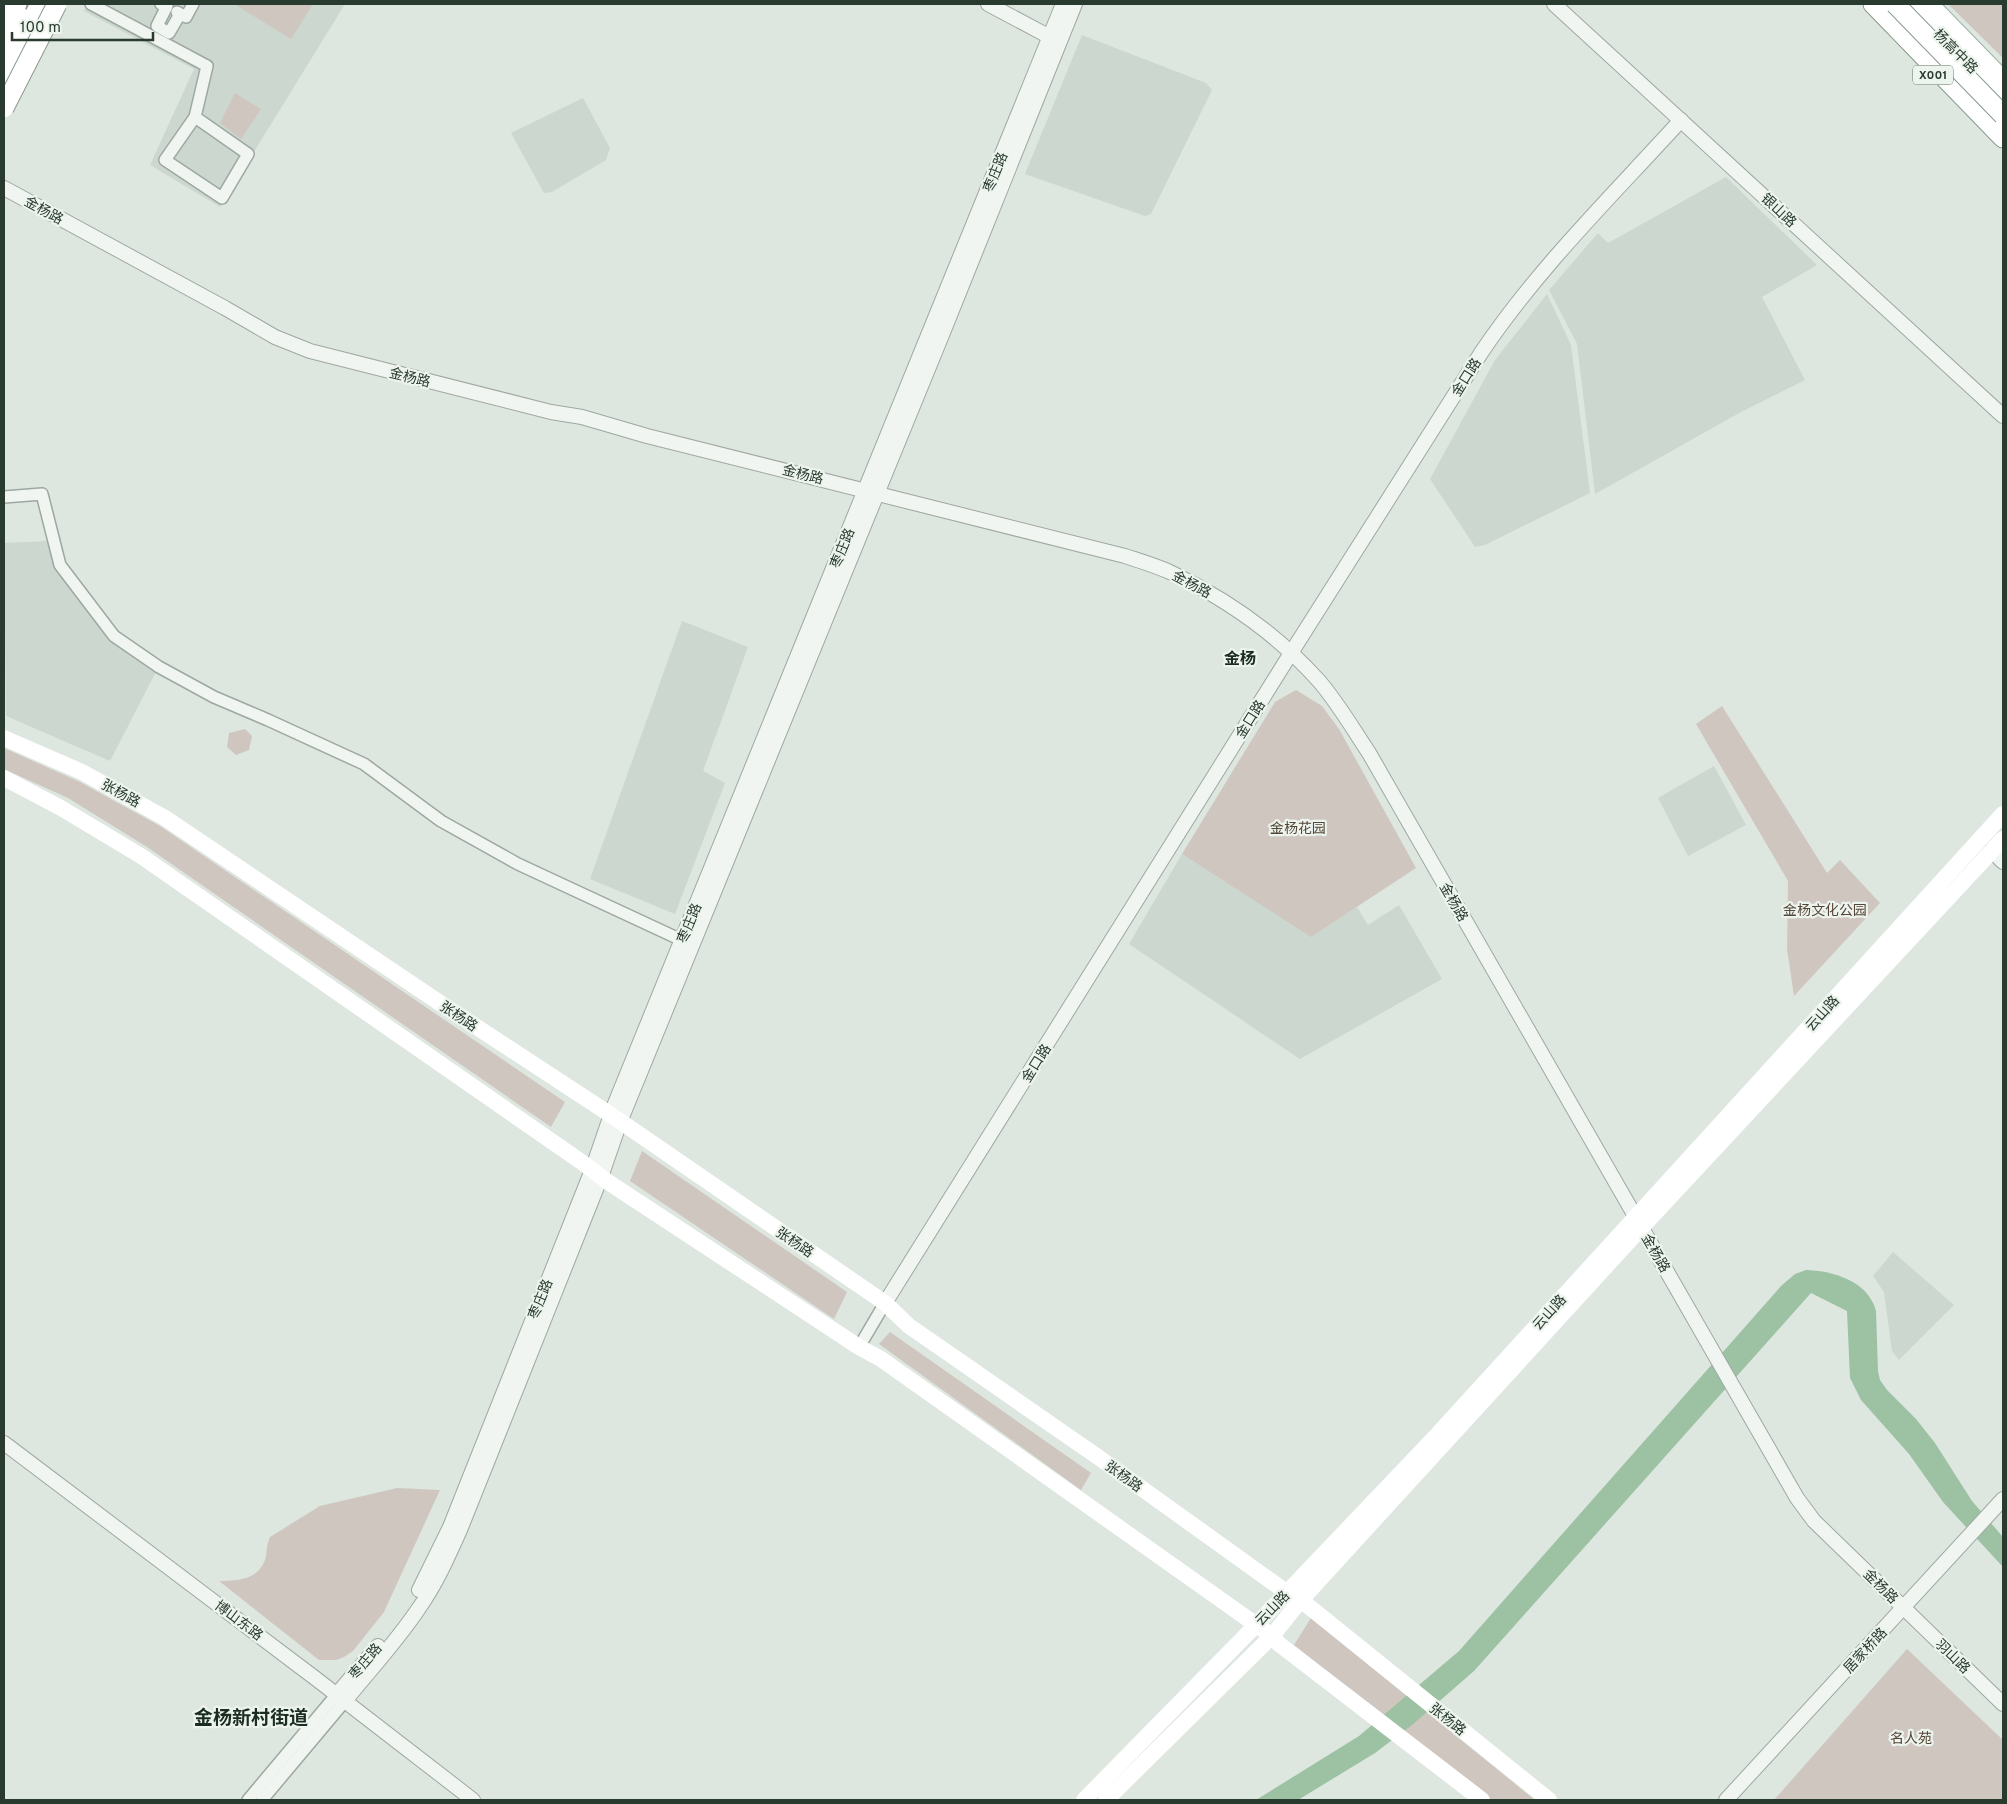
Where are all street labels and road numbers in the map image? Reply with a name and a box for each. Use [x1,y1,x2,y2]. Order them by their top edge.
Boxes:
street label: 杨高中路 [1929,26,1981,78]
road number: X001 [1913,66,1953,84]
street label: 枣庄路 [981,150,1012,195]
street label: 银山路 [1757,191,1799,232]
street label: 金杨路 [21,194,66,229]
street label: 金口路 [1449,355,1486,400]
street label: 金杨路 [387,365,432,392]
street label: 金杨路 [780,462,825,489]
street label: 枣庄路 [828,526,859,571]
street label: 金杨路 [1169,568,1214,603]
street label: 金口路 [1233,697,1270,742]
street label: 张杨路 [98,777,143,812]
street label: 金杨路 [1435,880,1471,925]
street label: 枣庄路 [675,901,706,946]
street label: 云山路 [1803,993,1843,1035]
street label: 张杨路 [436,998,480,1036]
street label: 金口路 [1019,1041,1056,1086]
street label: 张杨路 [772,1224,816,1262]
street label: 金杨路 [1637,1231,1673,1276]
street label: 枣庄路 [526,1277,557,1322]
street label: 云山路 [1530,1292,1570,1334]
street label: 张杨路 [1101,1458,1145,1496]
street label: 金杨路 [1859,1566,1901,1608]
street label: 云山路 [1252,1588,1294,1630]
street label: 博山东路 [211,1597,266,1645]
street label: 居家桥路 [1840,1624,1891,1677]
street label: 羽山路 [1931,1636,1973,1678]
street label: 枣庄路 [346,1641,386,1683]
street label: 张杨路 [1425,1700,1469,1740]

